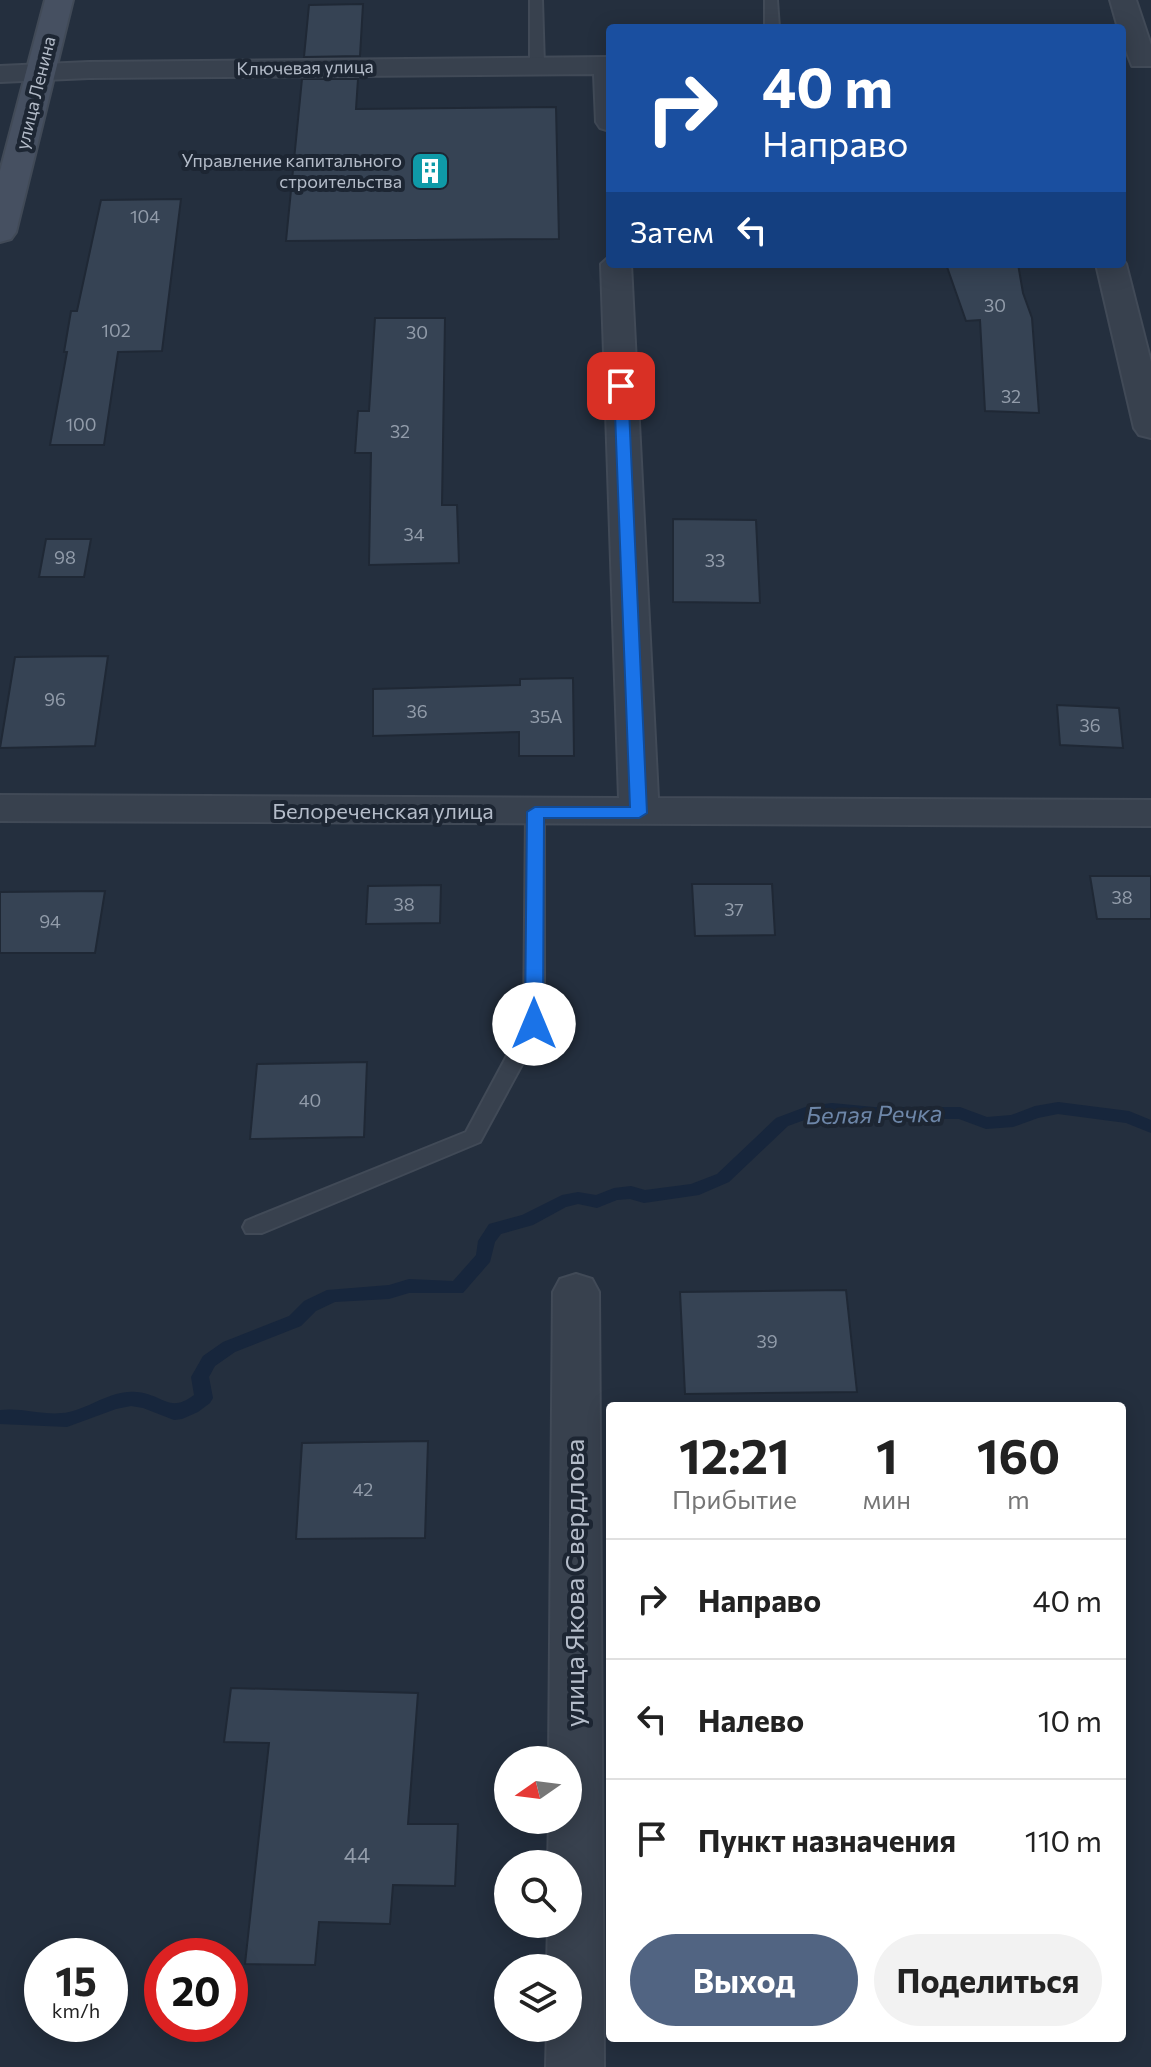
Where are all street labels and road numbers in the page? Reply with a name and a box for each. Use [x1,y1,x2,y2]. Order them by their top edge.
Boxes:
street label: улица Ленина [10,34,60,152]
street label: Ключевая улица [236,55,374,79]
street label: Белореченская улица [272,797,494,824]
street label: улица Якова Свердлова [558,1439,589,1727]

